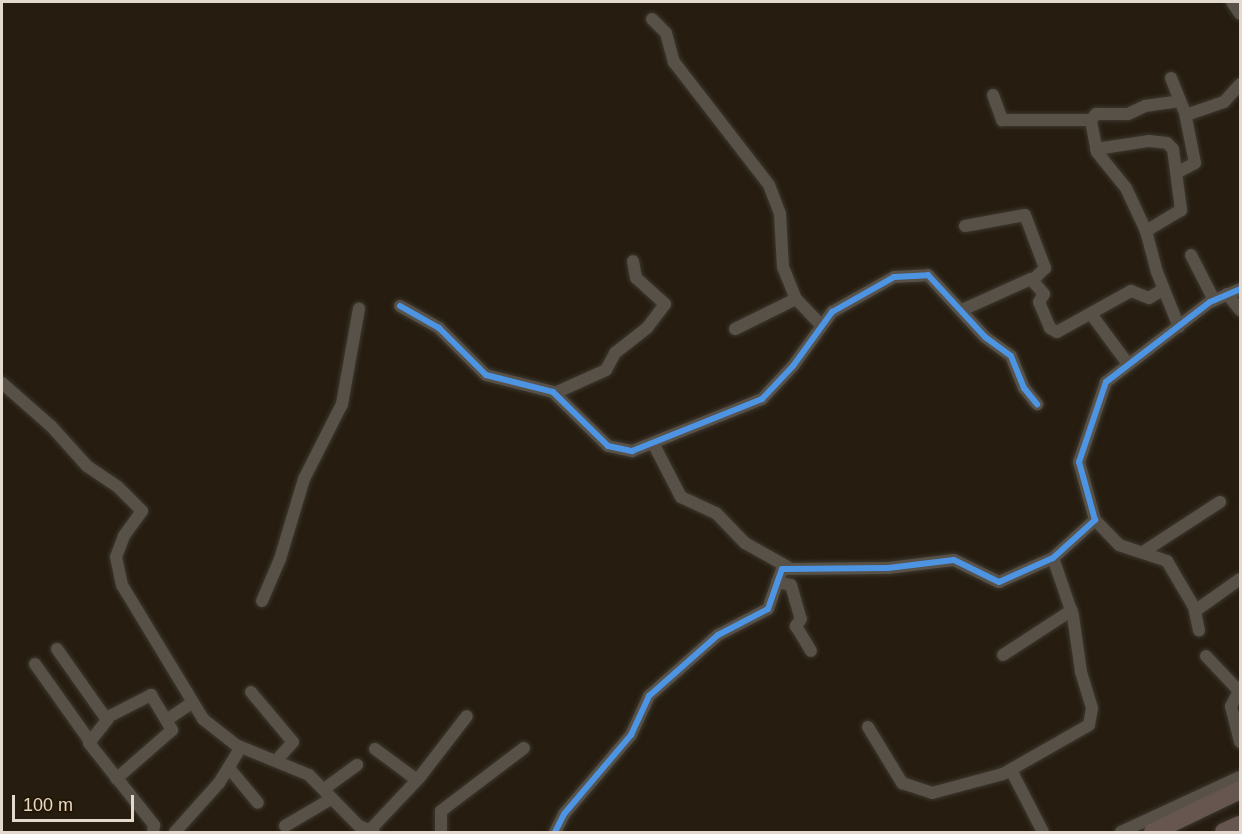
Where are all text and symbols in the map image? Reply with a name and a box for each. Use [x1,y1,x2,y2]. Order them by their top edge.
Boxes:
scale bar [15,783,136,821]
text: 100 m [23,795,73,815]

